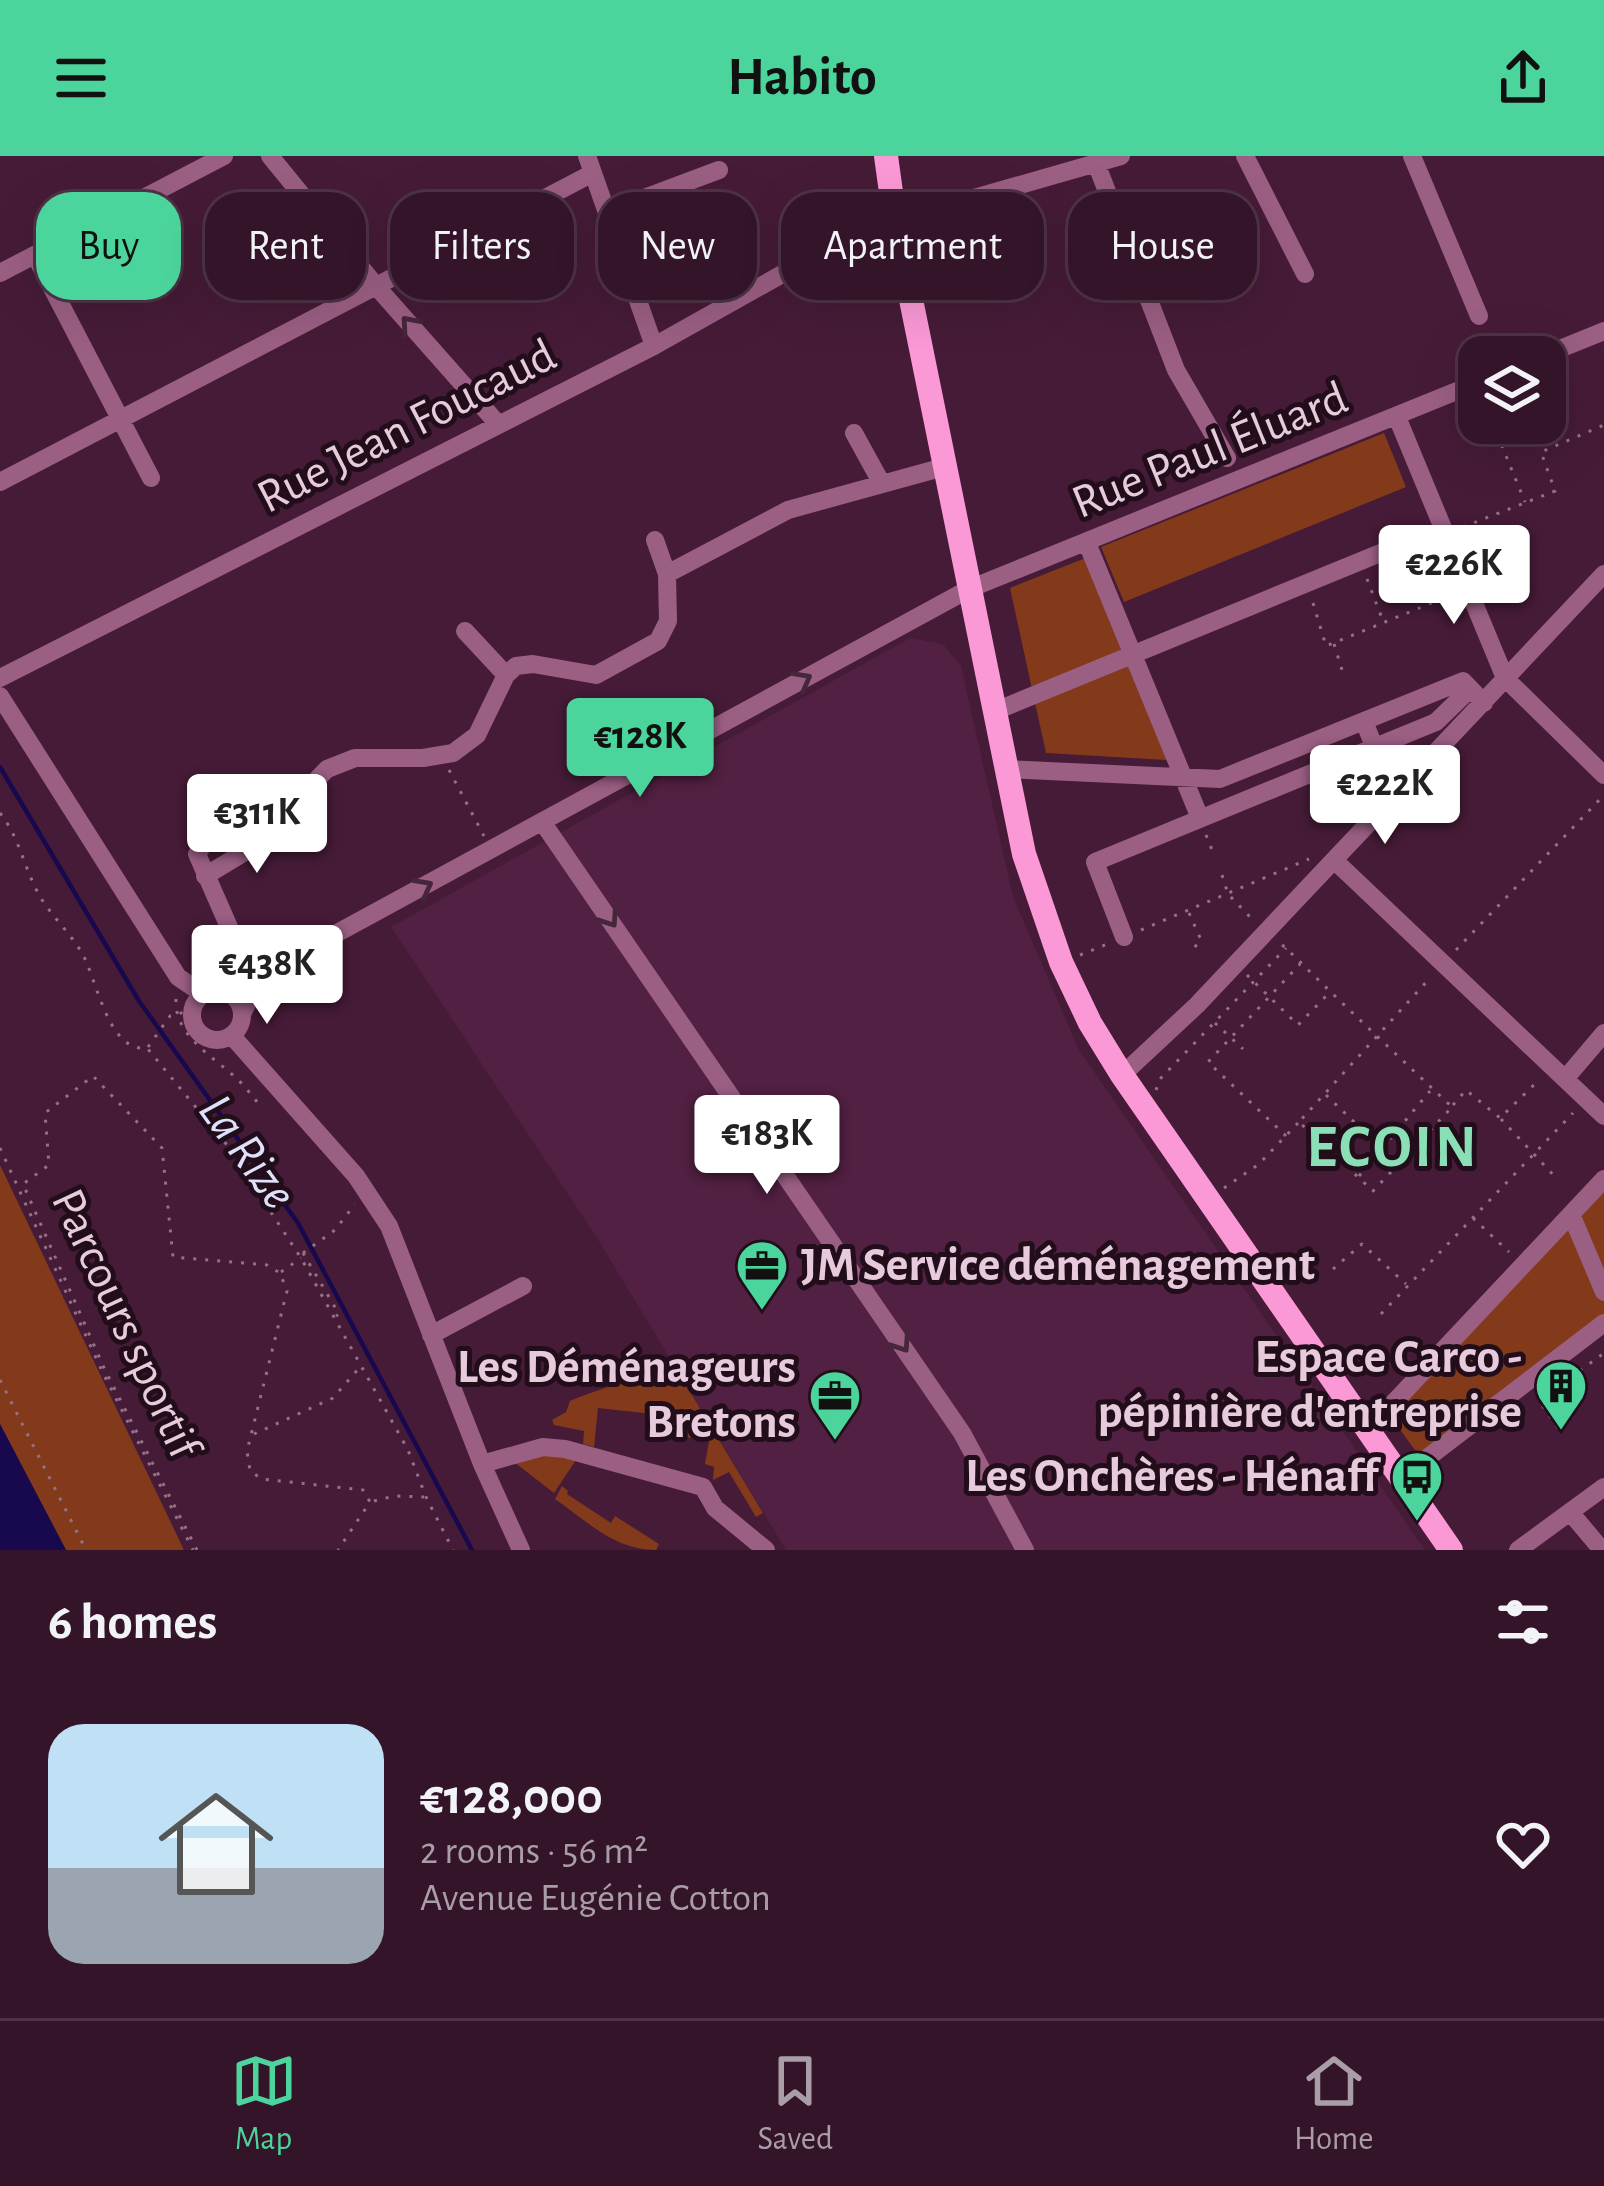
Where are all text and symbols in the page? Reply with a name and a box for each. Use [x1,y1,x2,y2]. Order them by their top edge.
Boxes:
icon: menu [48,45,114,111]
icon: share [1490,45,1556,111]
text: Habito [727,51,877,105]
chip: Buy [36,192,181,300]
chip: Rent [205,192,366,300]
chip: Filters [390,192,574,300]
chip: New [598,192,757,300]
chip: Apartment [781,192,1044,300]
chip: House [1068,192,1257,300]
one-way arrow [402,316,423,338]
street label: Rue Jean Foucaud [250,331,564,523]
map controls [1458,336,1566,444]
button: layers [1458,336,1566,444]
street label: Rue Paul Éluard [1064,369,1354,528]
pin: €226K [1370,525,1538,627]
text: €226K [1406,544,1502,583]
one-way arrow [791,671,812,694]
pin: €128K [556,698,724,800]
text: €128K [594,717,686,756]
pin: €222K [1301,745,1469,847]
text: €222K [1337,764,1433,803]
pin: €311K [173,774,341,876]
text: €311K [214,793,300,832]
one-way arrow [411,878,432,901]
one-way arrow [595,906,617,928]
pin: €438K [183,925,351,1027]
text: €438K [219,944,315,983]
water label: La Rize [189,1085,305,1219]
pin: €183K [683,1095,851,1197]
text: €183K [721,1114,813,1153]
district label: ECOIN [1306,1118,1480,1178]
street label: Parcours sportif [42,1182,209,1468]
office icon: JM Service déménagement [734,1238,790,1312]
place label: JM Service déménagement [801,1242,1315,1290]
one-way arrow [887,1331,909,1353]
place label: Espace Carco - pépinière d'entreprise [1098,1334,1522,1437]
place label: Les Déménageurs Bretons [457,1344,796,1447]
building icon: Espace Carco - pépinière d'entreprise [1533,1358,1589,1432]
office icon: Les Déménageurs Bretons [807,1368,863,1442]
bus stop icon: Les Onchères - Hénaff [1389,1449,1445,1523]
place label: Les Onchères - Hénaff [965,1453,1381,1501]
icon: filters [1490,1589,1556,1655]
text: 6 homes [48,1597,217,1648]
icon: home [144,1772,288,1916]
text: €128,000 [420,1772,603,1823]
icon: heart [1490,1811,1556,1877]
text: 2 rooms · 56 m² [420,1832,648,1871]
text: Avenue Eugénie Cotton [420,1879,771,1918]
tab: Map [231,2048,297,2160]
tab: Saved [758,2048,833,2160]
tab: Home [1294,2048,1373,2160]

